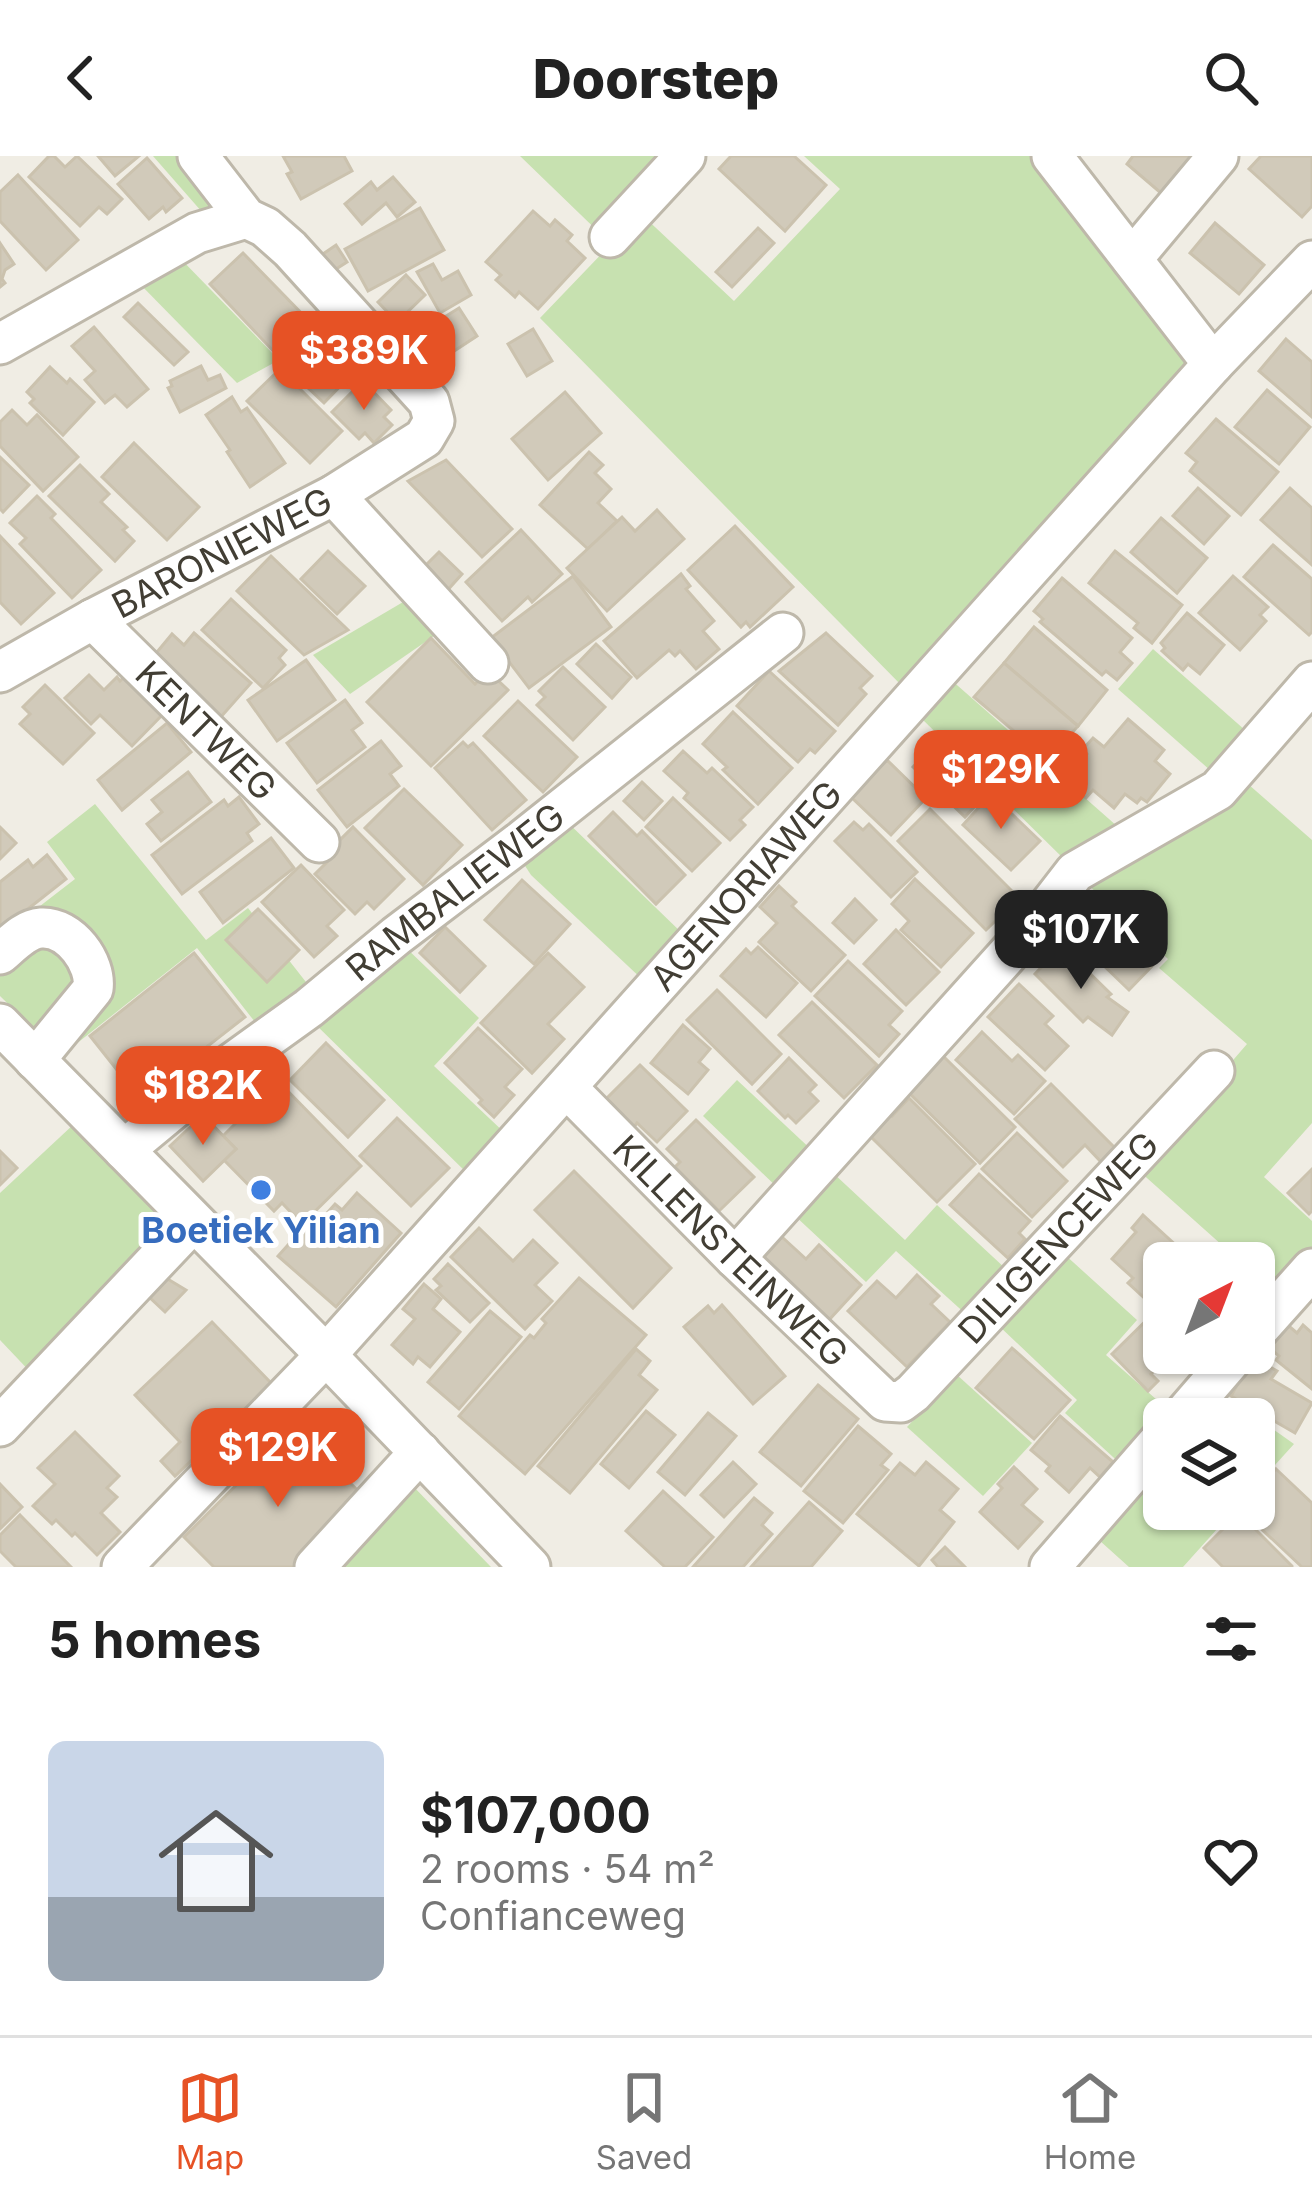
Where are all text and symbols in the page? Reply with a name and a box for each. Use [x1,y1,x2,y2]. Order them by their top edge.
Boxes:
icon: back [48,45,114,111]
icon: search [1198,45,1264,111]
text: Doorstep [533,46,779,111]
pin: $389K [280,311,448,413]
text: $389K [299,326,429,373]
street label: BARONIEWEG [104,478,339,627]
street label: KENTWEG [127,652,286,810]
pin: $129K [917,730,1085,832]
text: $129K [941,745,1061,792]
street label: AGENORIAWEG [641,772,851,1000]
street label: RAMBALIEWEG [337,793,573,990]
pin: $107K [997,890,1165,992]
text: $107K [1022,905,1140,952]
pin: $182K [119,1046,287,1148]
text: $182K [143,1061,263,1108]
street label: DILIGENCEWEG [949,1123,1168,1352]
street label: KILLENSTEINWEG [604,1126,857,1376]
marker: Boetiek Yilian [248,1177,274,1203]
place label: Boetiek Yilian [141,1208,381,1252]
north arrow [1143,1242,1275,1374]
map controls [1143,1242,1275,1530]
button: layers [1143,1398,1275,1530]
pin: $129K [194,1408,362,1510]
text: $129K [218,1423,338,1470]
icon: filters [1198,1606,1264,1672]
text: 5 homes [48,1609,261,1670]
text: $107,000 [420,1784,651,1845]
icon: home [144,1789,288,1933]
icon: heart [1198,1828,1264,1894]
text: 2 rooms · 54 m² [420,1845,715,1892]
text: Confianceweg [420,1892,686,1939]
tab: Map [176,2065,244,2177]
tab: Saved [596,2065,692,2177]
tab: Home [1044,2065,1136,2177]

